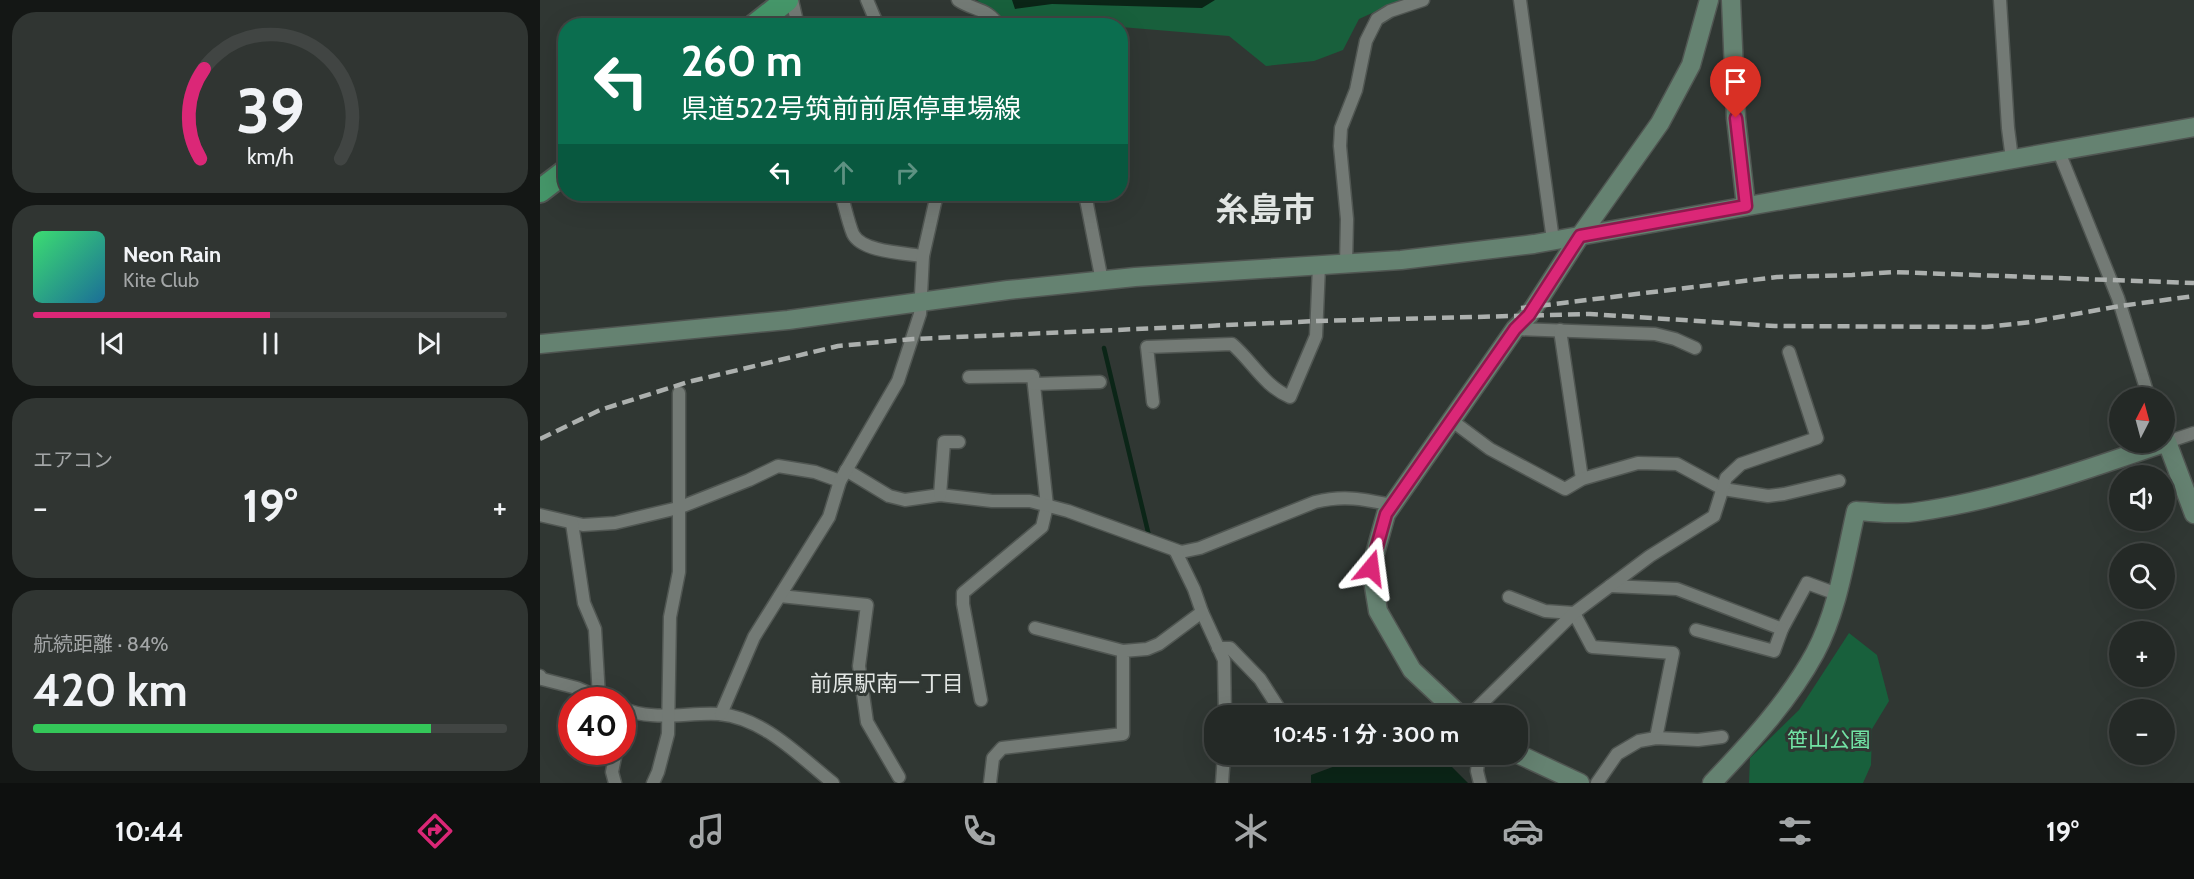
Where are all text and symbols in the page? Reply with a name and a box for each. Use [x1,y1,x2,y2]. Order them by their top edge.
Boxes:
text: 260 m [681,35,802,87]
icon: left [582,42,660,120]
pin [1710,56,1761,118]
icon: arrive [1719,65,1752,98]
text: 39 [236,74,304,150]
text: 県道522号筑前前原停車場線 [681,92,1021,125]
text: km/h [247,144,293,170]
icon: left [764,156,797,189]
icon: ahead [827,156,860,189]
icon: right [890,156,923,189]
district label: 糸島市 [1216,189,1315,229]
text: Neon Rain [123,241,221,268]
text: Kite Club [123,268,199,292]
icon: previous [96,327,129,360]
icon: pause [254,327,287,360]
icon: next [412,327,445,360]
north arrow [2109,387,2175,453]
map controls [2109,387,2175,765]
text: エアコン [33,448,113,472]
button: sound [2109,465,2175,531]
text: 19° [243,479,297,533]
text: − [33,487,48,527]
text: + [492,487,507,527]
position arrow [1339,536,1403,600]
button: search [2109,543,2175,609]
button: + [2109,621,2175,687]
text: 航続距離 · 84% [33,632,168,656]
text: 420 km [33,663,188,717]
district label: 前原駅南一丁目 [810,670,964,697]
speed limit sign: 40 [558,687,636,765]
button: − [2109,699,2175,765]
text: 10:45 · 1 分 · 300 m [1273,721,1459,748]
park label: 笹山公園 [1787,727,1871,752]
icon: directions [414,810,456,852]
icon: music [686,810,728,852]
icon: phone [958,810,1000,852]
icon: climate [1230,810,1272,852]
icon: car [1502,810,1544,852]
icon: filters [1774,810,1816,852]
text: 10:44 [115,815,184,848]
text: 19° [2046,815,2079,848]

